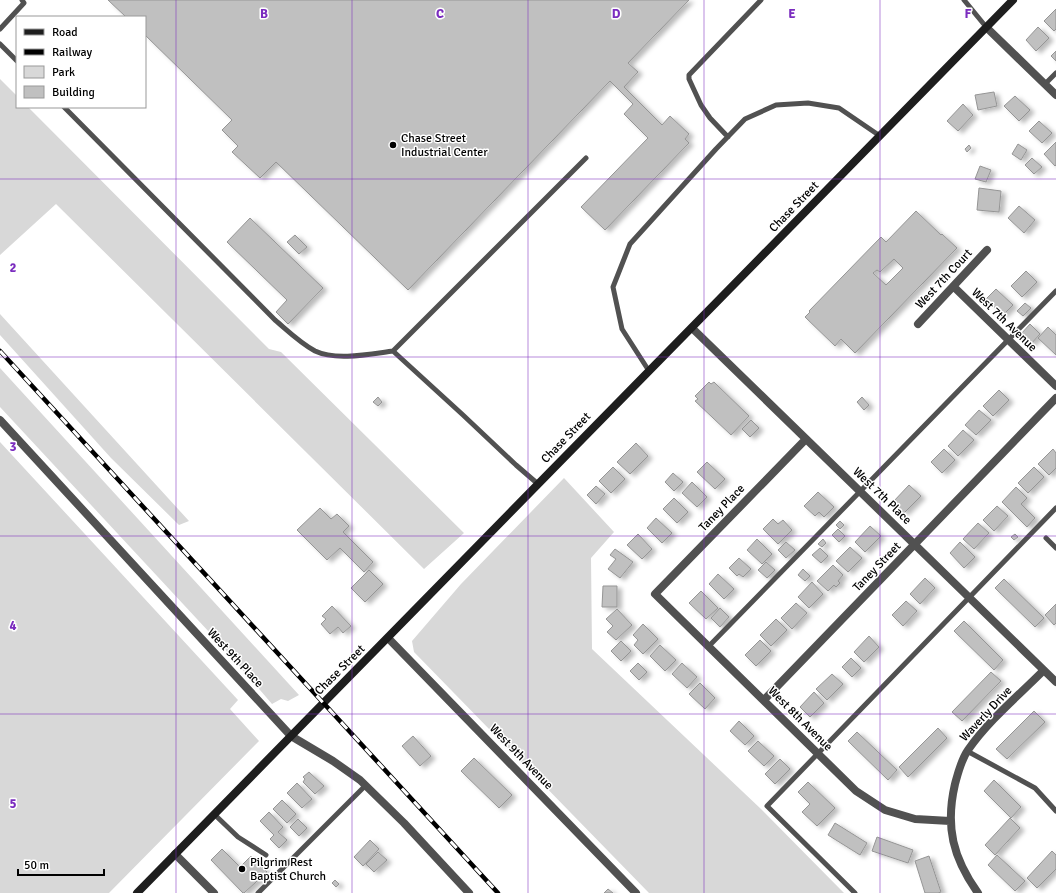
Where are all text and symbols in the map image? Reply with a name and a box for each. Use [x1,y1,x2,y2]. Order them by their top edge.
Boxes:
text: B [260,6,268,22]
text: C [436,6,444,22]
text: D [612,6,621,22]
text: E [788,6,796,22]
text: F [965,6,972,22]
legend [16,16,146,108]
text: Road [52,25,78,40]
text: Railway [52,45,92,60]
text: Park [52,65,75,80]
text: Building [52,85,95,100]
place label: Chase Street Industrial Center [401,131,488,160]
marker: Chase Street Industrial Center [388,140,398,150]
street label: Chase Street [766,178,822,236]
street label: West 7th Court [912,246,976,312]
text: 2 [9,260,17,276]
street label: West 7th Avenue [968,285,1040,355]
street label: Chase Street [538,409,594,467]
text: 3 [9,439,17,455]
street label: West 7th Place [850,464,914,528]
street label: Taney Place [696,481,748,535]
street label: Taney Street [850,539,904,595]
text: 4 [9,618,17,634]
street label: West 9th Place [204,625,266,691]
street label: Chase Street [312,642,368,698]
street label: Waverly Drive [957,683,1015,745]
street label: West 8th Avenue [765,684,835,754]
street label: West 9th Avenue [486,721,556,793]
text: 5 [9,796,17,812]
scale bar [18,851,104,877]
place label: Pilgrim Rest Baptist Church [250,855,326,884]
text: 50 m [24,858,49,873]
marker: Pilgrim Rest Baptist Church [237,864,247,874]

